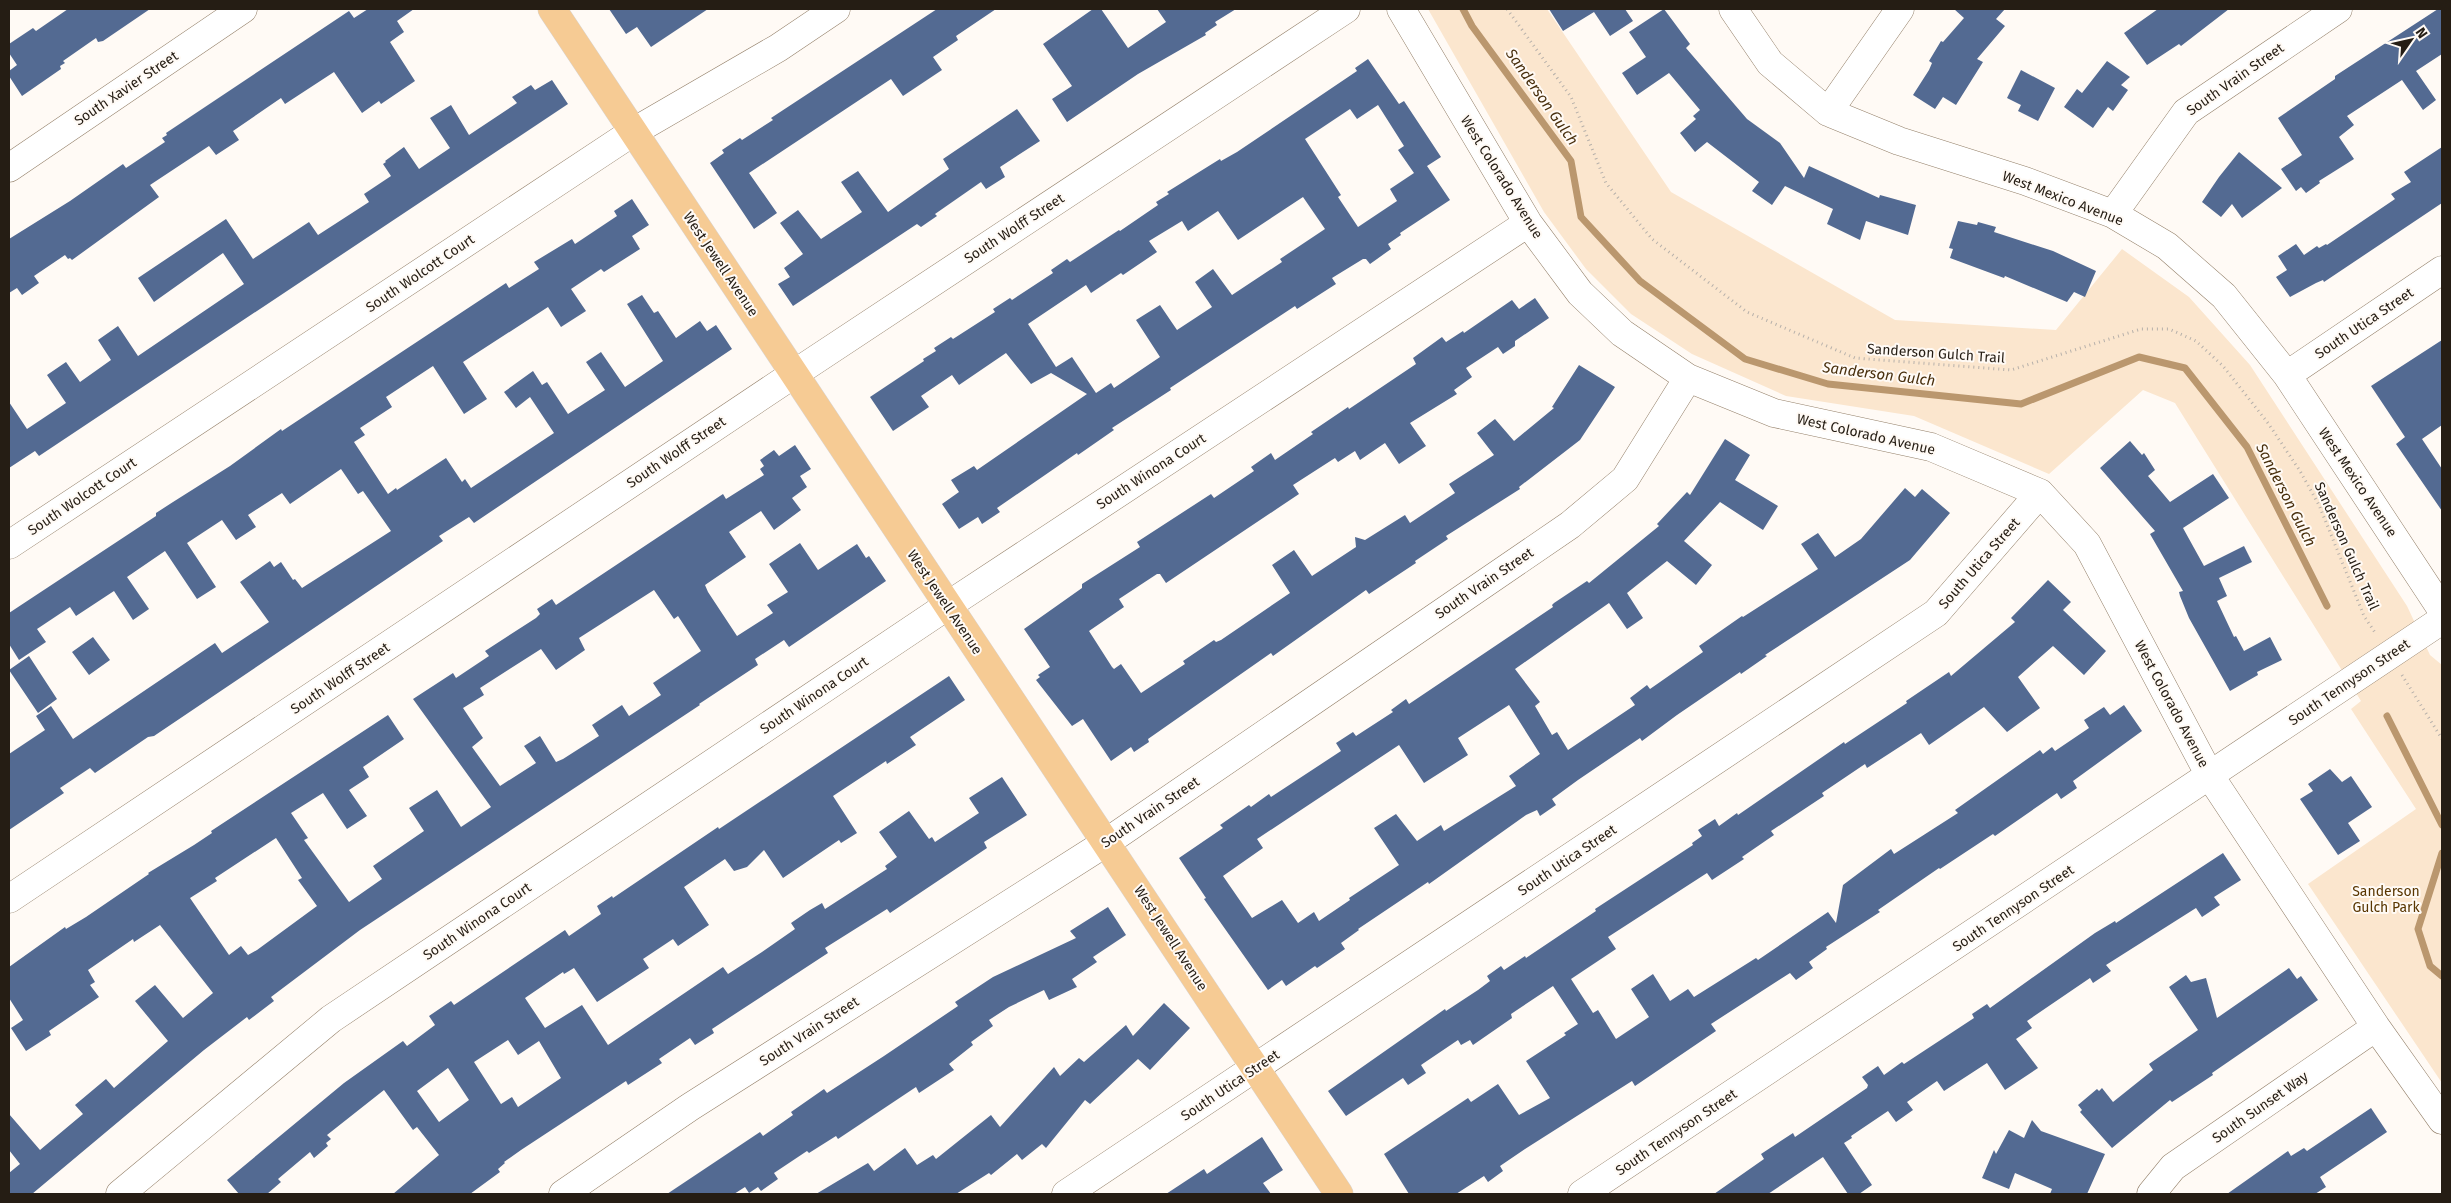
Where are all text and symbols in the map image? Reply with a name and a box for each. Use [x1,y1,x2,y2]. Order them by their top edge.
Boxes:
north arrow [2386,15,2436,65]
text: N [2412,24,2431,42]
street label: South Vrain Street [2183,39,2288,119]
water label: Sanderson Gulch [1501,44,1582,149]
street label: South Xavier Street [71,47,182,129]
street label: West Colorado Avenue [1457,113,1546,242]
street label: West Mexico Avenue [2000,168,2126,229]
street label: South Wolff Street [961,189,1068,267]
street label: West Jewell Avenue [679,209,762,320]
street label: South Wolcott Court [363,230,479,316]
street label: South Utica Street [2312,284,2418,363]
street label: Sanderson Gulch Trail [1866,340,2006,367]
water label: Sanderson Gulch [1821,358,1936,390]
street label: West Colorado Avenue [1795,410,1937,459]
street label: South Wolff Street [624,412,730,492]
street label: West Mexico Avenue [2315,424,2400,540]
street label: South Winona Court [1094,429,1210,513]
water label: Sanderson Gulch [2252,439,2320,550]
street label: South Wolcott Court [25,453,141,539]
street label: Sanderson Gulch Trail [2311,480,2382,613]
street label: South Utica Street [1935,514,2024,612]
street label: South Vrain Street [1432,544,1537,623]
street label: West Jewell Avenue [903,547,986,658]
street label: South Tennyson Street [2285,635,2414,729]
street label: South Wolff Street [288,638,394,718]
street label: West Colorado Avenue [2131,638,2212,771]
street label: South Winona Court [757,652,872,738]
street label: South Vrain Street [1098,773,1203,852]
street label: South Utica Street [1515,821,1621,900]
street label: South Tennyson Street [1949,861,2078,955]
street label: South Winona Court [420,878,535,964]
street label: West Jewell Avenue [1130,882,1211,994]
park label: Sanderson Gulch Park [2352,883,2420,916]
street label: South Vrain Street [756,992,863,1070]
street label: South Utica Street [1178,1046,1284,1125]
street label: South Sunset Way [2209,1068,2312,1147]
street label: South Tennyson Street [1612,1085,1741,1179]

